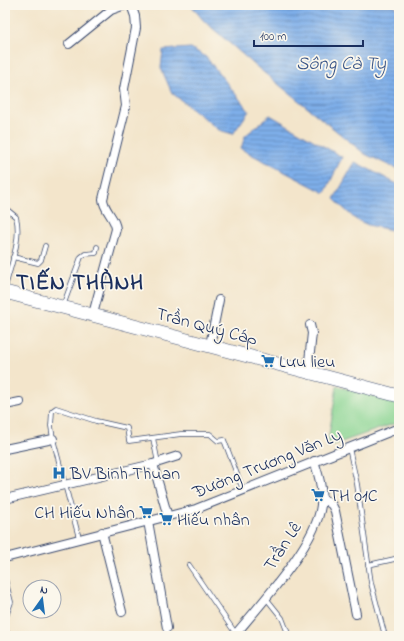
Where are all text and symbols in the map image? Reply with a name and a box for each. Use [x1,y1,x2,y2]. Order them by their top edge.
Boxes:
scale bar [254,22,363,48]
text: 100 m [260,28,287,46]
water label: Sông Cà Ty [296,51,386,79]
district label: TIẾN THÀNH [16,267,144,300]
street label: Trần Quý Cáp [153,302,260,354]
place label: Lưu lieu [279,350,335,376]
supermarket icon: Lưu lieu [260,353,276,369]
street label: Đường Trương Văn Ly [188,423,347,508]
place label: BV Binh Thuan [69,462,180,488]
hospital icon: BV Binh Thuan [51,465,67,481]
place label: TH 01C [329,484,378,510]
supermarket icon: TH 01C [310,487,326,503]
place label: CH Hiếu Nhân [34,501,135,527]
supermarket icon: CH Hiếu Nhân [138,504,154,520]
place label: Hiếu nhân [177,508,250,534]
supermarket icon: Hiếu nhân [158,511,174,527]
street label: Trần Lê [258,517,310,577]
north arrow [22,579,62,619]
text: N [39,582,50,599]

